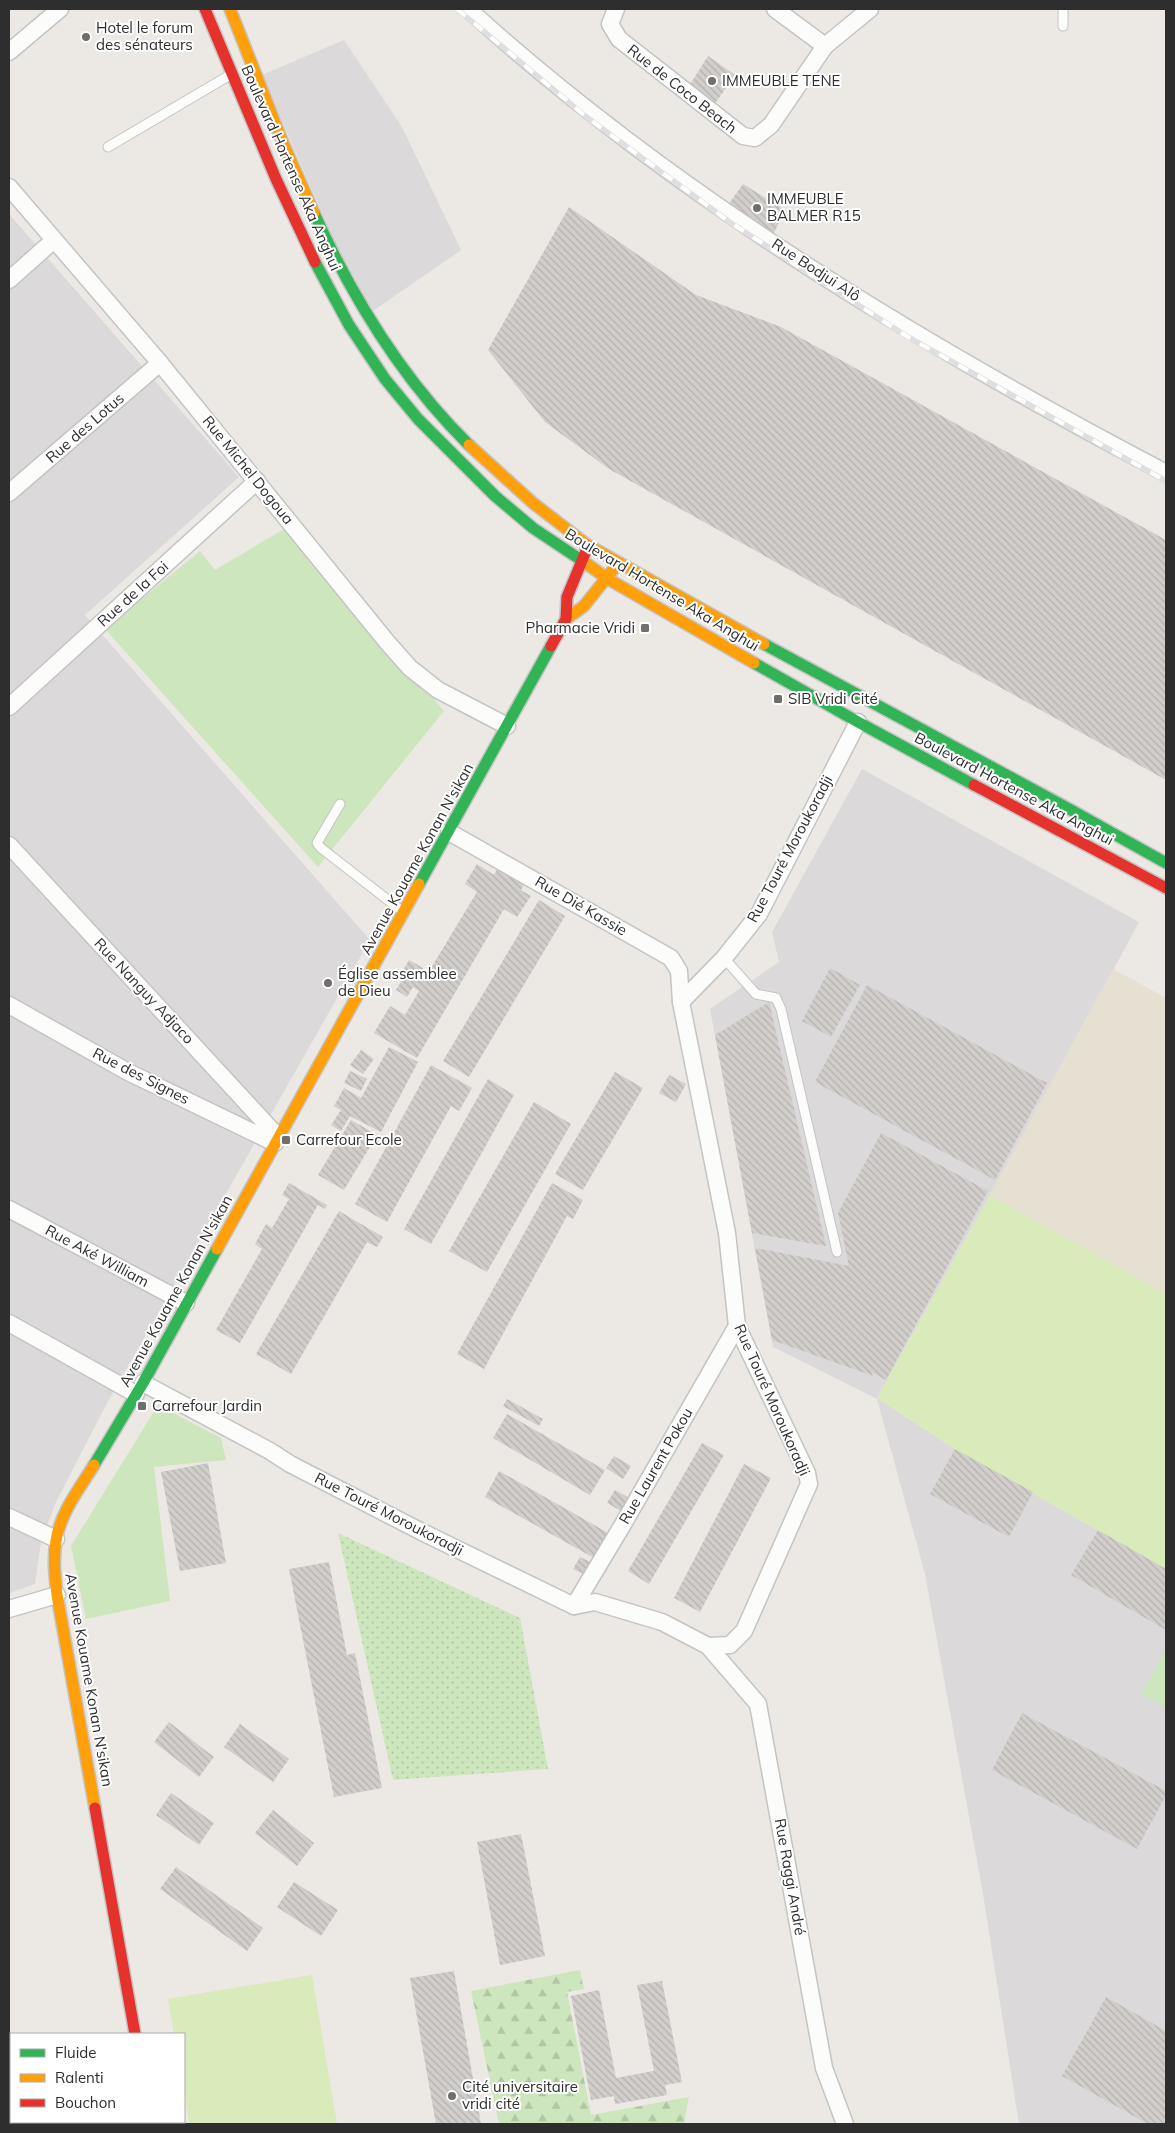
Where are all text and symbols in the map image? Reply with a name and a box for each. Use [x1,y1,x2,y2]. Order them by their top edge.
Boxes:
place label: Hotel le forum des sénateurs [96,18,193,54]
marker: Hotel le forum des sénateurs [80,31,92,43]
street label: Rue de Coco Beach [624,40,741,137]
street label: Boulevard Hortense Aka Anghui [237,62,346,274]
place label: IMMEUBLE TENE [722,71,841,90]
marker: IMMEUBLE TENE [706,75,718,87]
place label: IMMEUBLE BALMER R15 [767,189,861,225]
marker: IMMEUBLE BALMER R15 [751,202,763,214]
street label: Rue Bodjui Alô [768,234,864,305]
street label: Rue des Lotus [42,388,128,467]
street label: Rue Michel Dogoua [199,411,298,528]
street label: Boulevard Hortense Aka Anghui [562,524,763,655]
street label: Rue de la Foi [93,557,172,630]
place label: Pharmacie Vridi [526,618,635,637]
marker: Pharmacie Vridi [639,622,651,634]
place label: SIB Vridi Cité [788,689,878,708]
marker: SIB Vridi Cité [772,693,784,705]
street label: Boulevard Hortense Aka Anghui [911,728,1117,849]
street label: Avenue Kouame Konan N'sikan [356,760,477,958]
street label: Rue Touré Moroukoradji [743,772,837,926]
street label: Rue Dié Kassie [532,872,631,940]
street label: Rue Nanguy Adjaco [90,934,198,1048]
place label: Église assemblee de Dieu [338,964,457,1000]
marker: Église assemblee de Dieu [322,977,334,989]
street label: Rue des Signes [90,1043,193,1108]
place label: Carrefour Ecole [296,1130,402,1149]
marker: Carrefour Ecole [280,1134,292,1146]
street label: Avenue Kouame Konan N'sikan [115,1192,236,1390]
street label: Rue Aké William [42,1220,152,1291]
street label: Rue Touré Moroukoradji [730,1321,815,1479]
place label: Carrefour Jardin [152,1396,262,1415]
marker: Carrefour Jardin [136,1400,148,1412]
street label: Rue Laurent Pokou [615,1404,697,1527]
street label: Rue Touré Moroukoradji [312,1468,467,1559]
street label: Avenue Kouame Konan N'sikan [61,1572,118,1788]
street label: Rue Raggi André [771,1817,810,1937]
legend [10,2033,185,2123]
text: Fluide [55,2043,96,2062]
text: Ralenti [55,2068,104,2087]
place label: Cité universitaire vridi cité [462,2077,578,2113]
marker: Cité universitaire vridi cité [446,2090,458,2102]
text: Bouchon [55,2093,116,2112]

